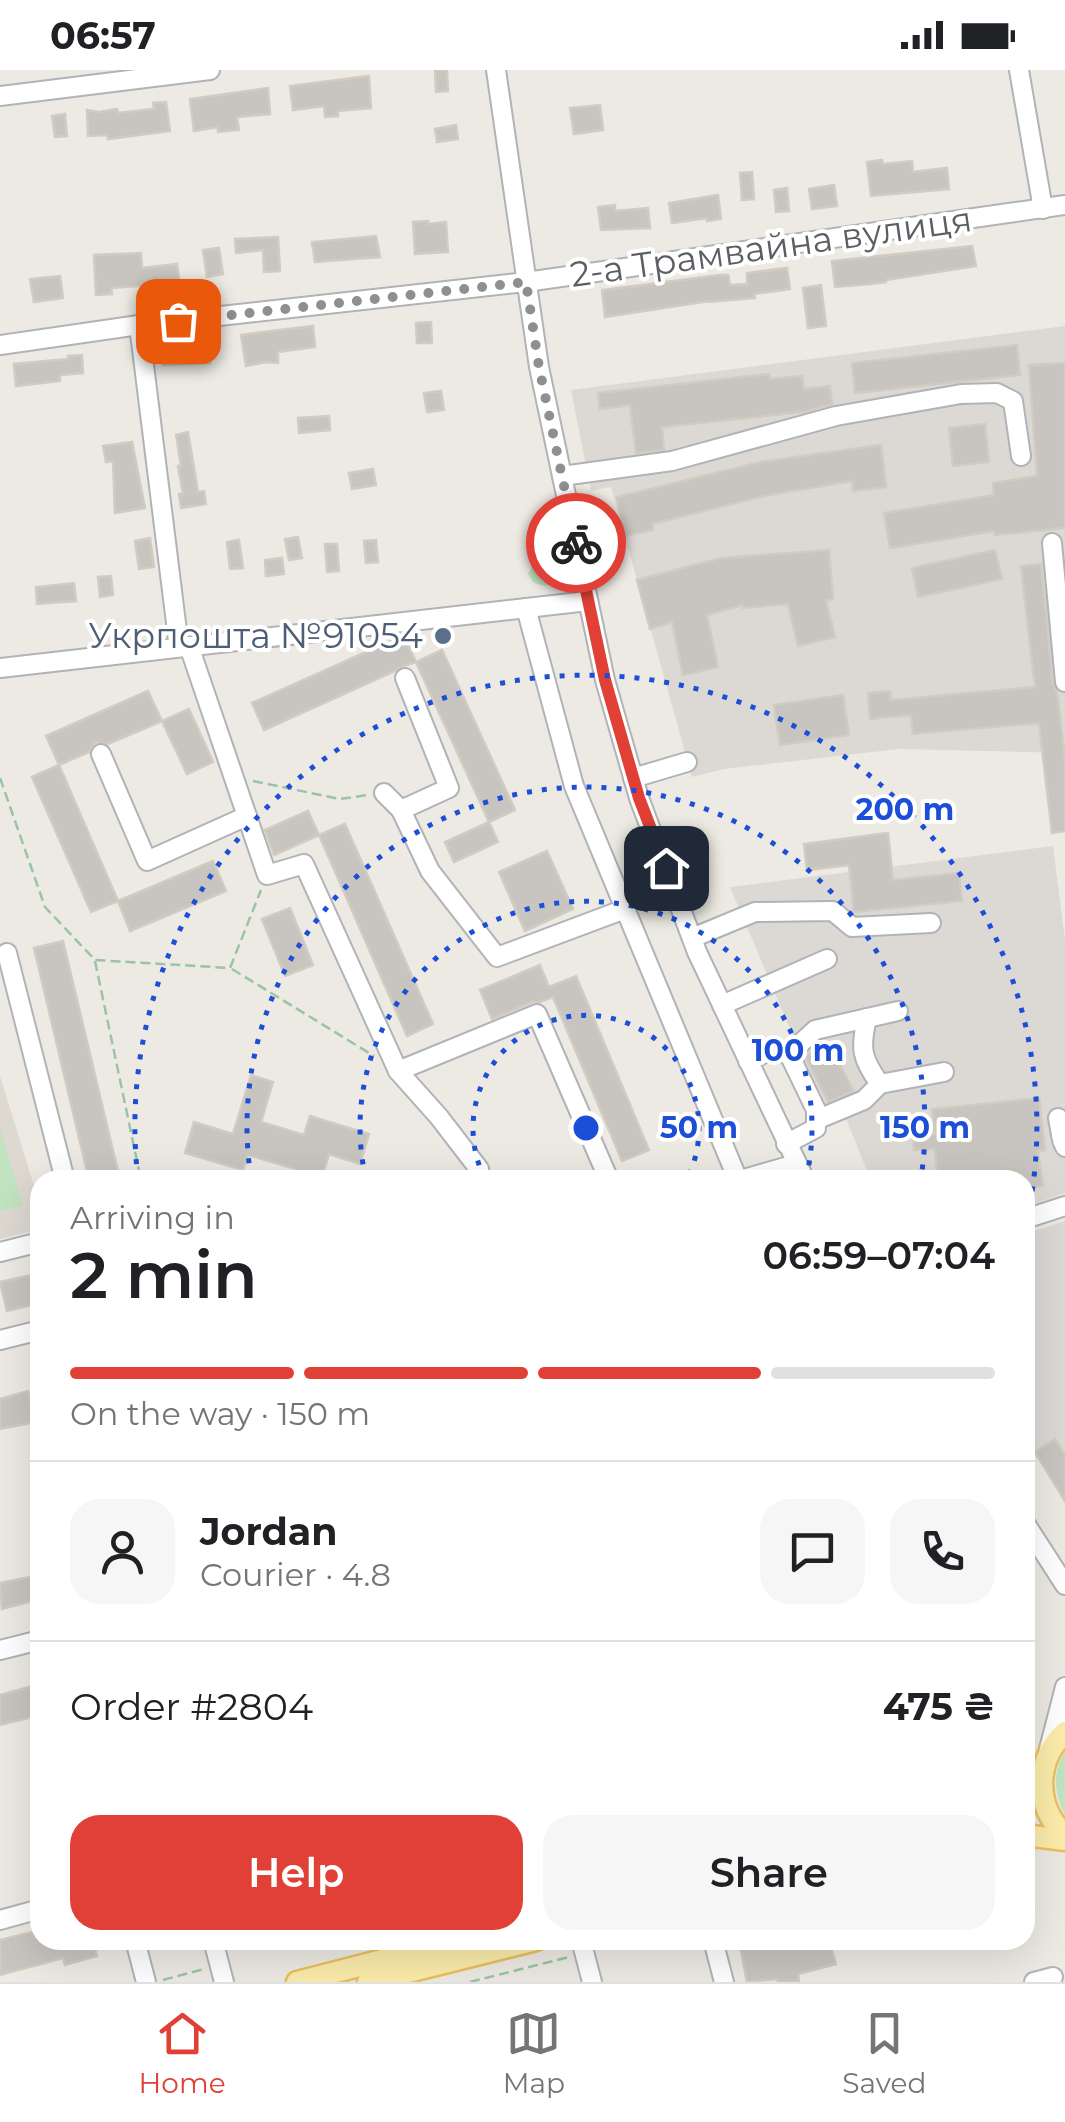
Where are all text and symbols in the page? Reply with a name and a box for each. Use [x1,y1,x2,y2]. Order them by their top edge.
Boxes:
text: 06:57 [50,12,156,59]
street label: 2-а Трамвайна вулиця [567,197,974,296]
pin [136,279,221,364]
icon: bag [151,294,206,349]
courier [526,493,626,593]
icon: bike [549,516,604,571]
place label: Укрпошта №91054 [88,614,423,657]
marker: Укрпошта №91054 [432,625,454,647]
text: 200 m [856,791,954,828]
pin [624,826,709,911]
icon: home [639,841,694,896]
text: 100 m [752,1032,844,1069]
text: 50 m [660,1109,738,1146]
text: 150 m [880,1109,970,1146]
centre of rings [568,1110,604,1146]
text: Arriving in [70,1198,235,1237]
text: 06:59–07:04 [763,1232,995,1279]
text: 2 min [70,1235,258,1314]
text: On the way · 150 m [70,1394,370,1433]
button: person [70,1499,175,1604]
button: chat [760,1499,865,1604]
button: phone [890,1499,995,1604]
text: Jordan [200,1508,338,1555]
text: Courier · 4.8 [200,1555,391,1594]
text: Order #2804 [70,1683,313,1730]
text: 475 ₴ [883,1683,995,1730]
button: Help [70,1815,523,1930]
button: Share [543,1815,995,1930]
tab: Home [139,2006,226,2100]
tab: Map [503,2006,565,2100]
tab: Saved [842,2006,926,2100]

